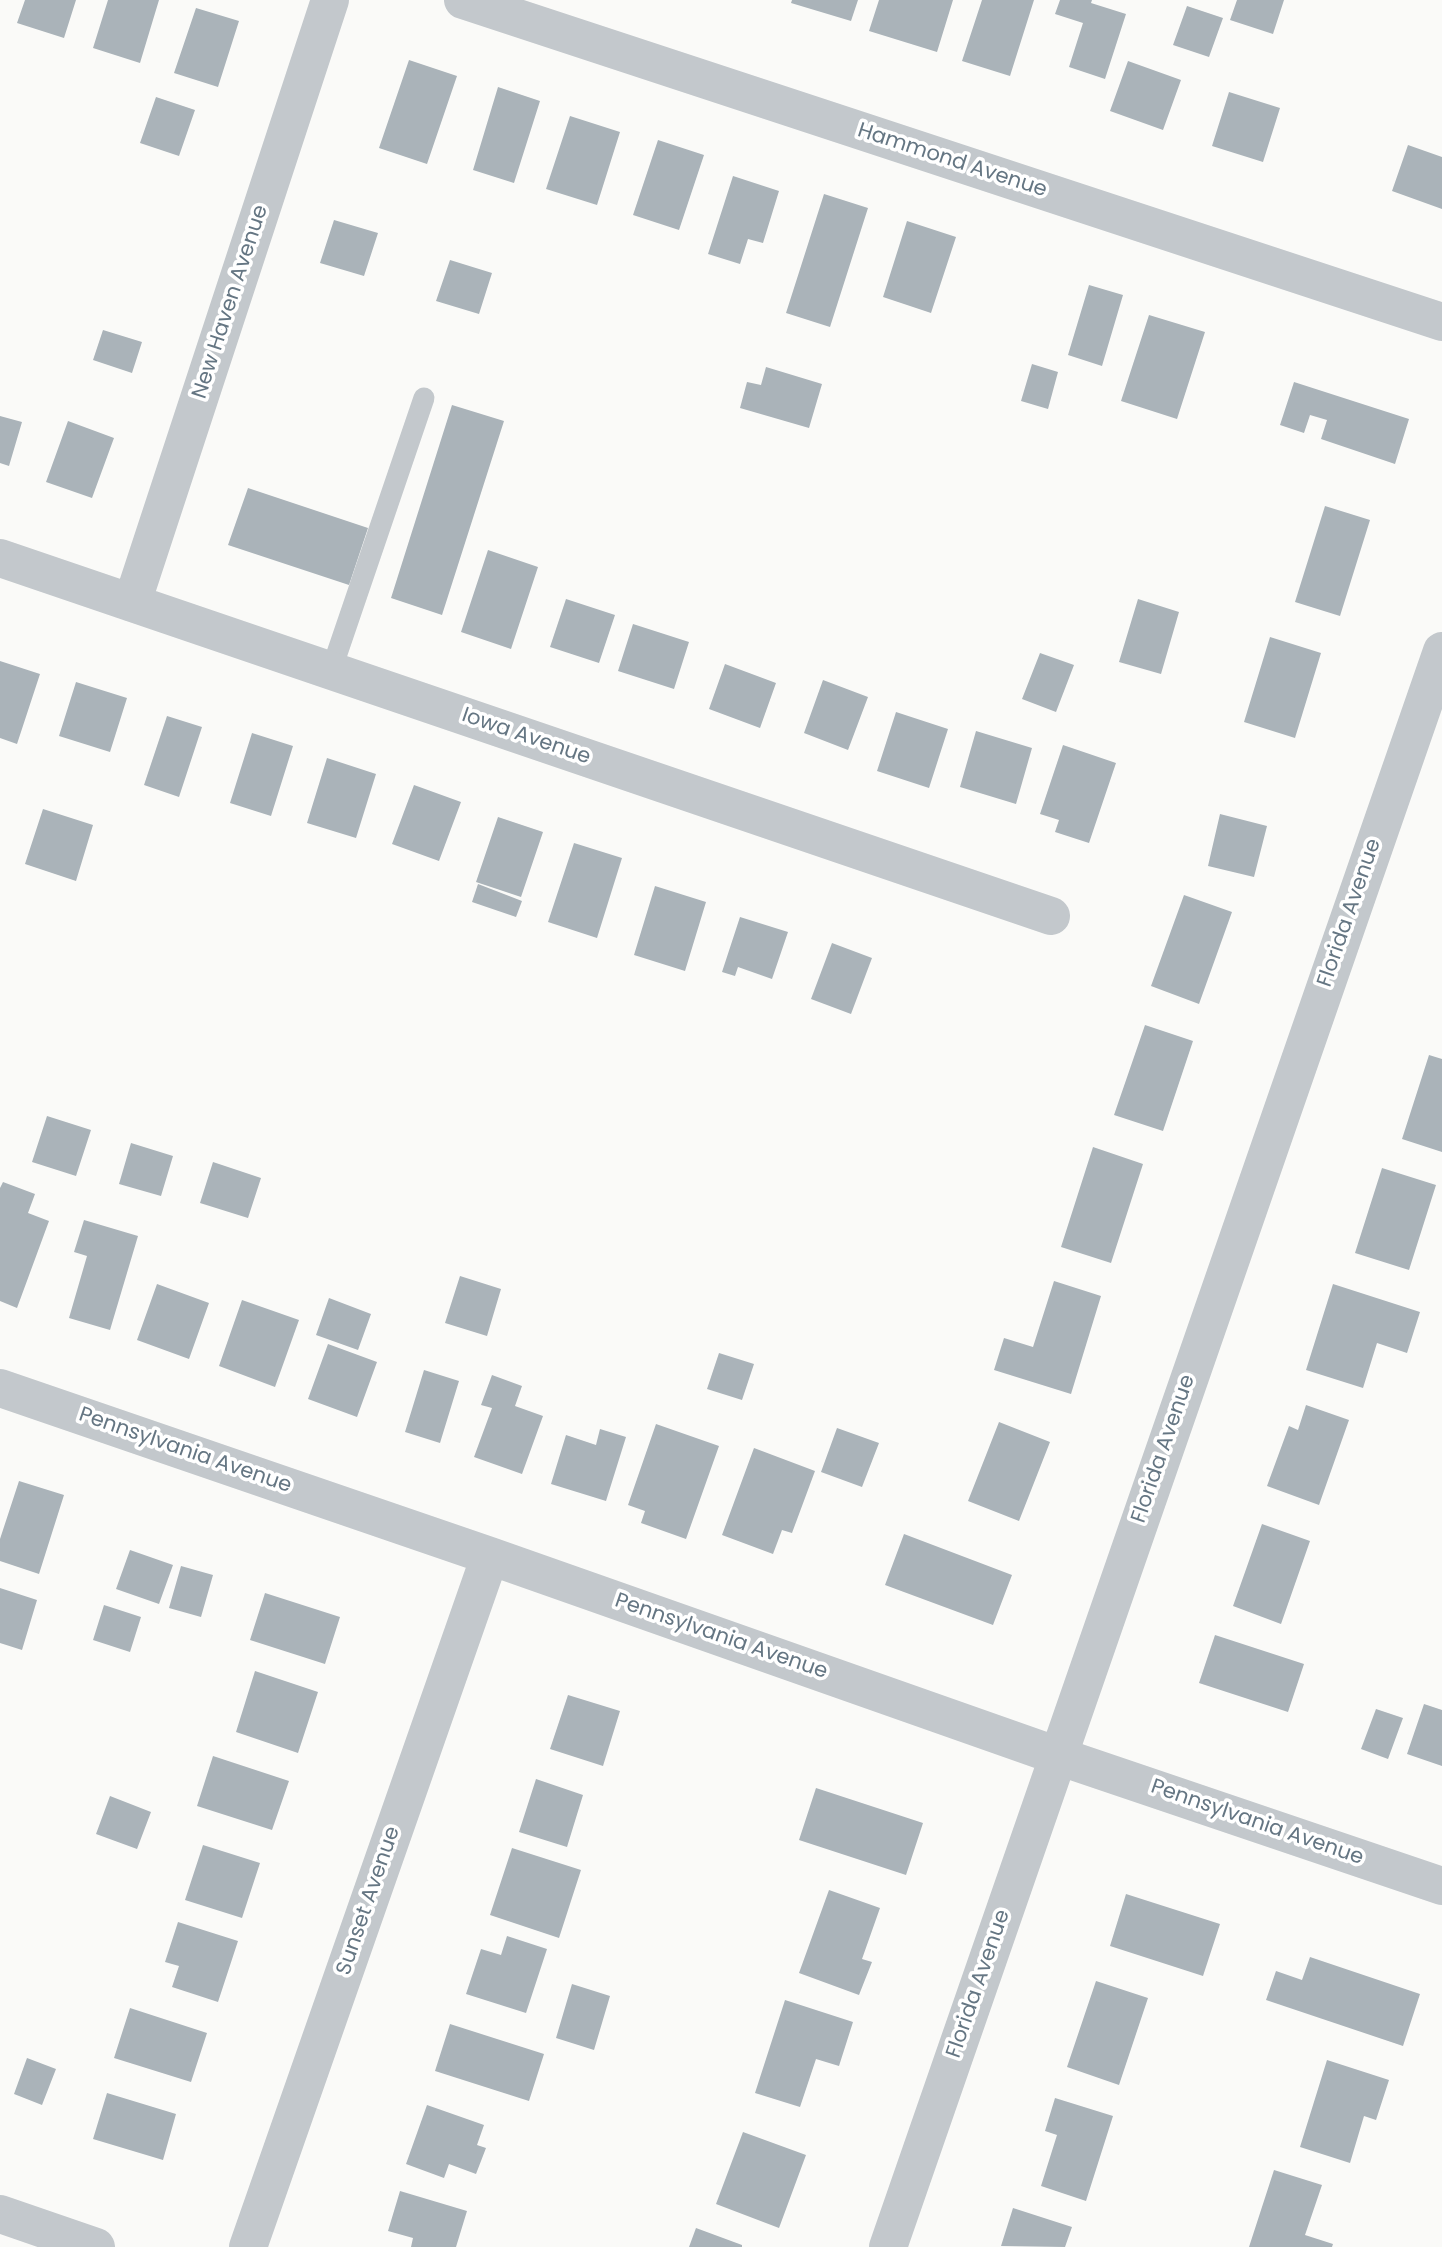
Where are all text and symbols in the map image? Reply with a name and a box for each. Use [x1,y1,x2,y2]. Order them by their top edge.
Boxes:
street label: Hammond Avenue [854,118,1050,204]
street label: New Haven Avenue [188,202,274,402]
street label: Iowa Avenue [458,703,594,771]
street label: Florida Avenue [1313,836,1387,990]
street label: Florida Avenue [1127,1372,1201,1526]
street label: Pennsylvania Avenue [75,1403,295,1499]
street label: Pennsylvania Avenue [611,1589,831,1685]
street label: Pennsylvania Avenue [1147,1775,1367,1871]
street label: Sunset Avenue [332,1823,406,1979]
street label: Florida Avenue [942,1907,1016,2061]

